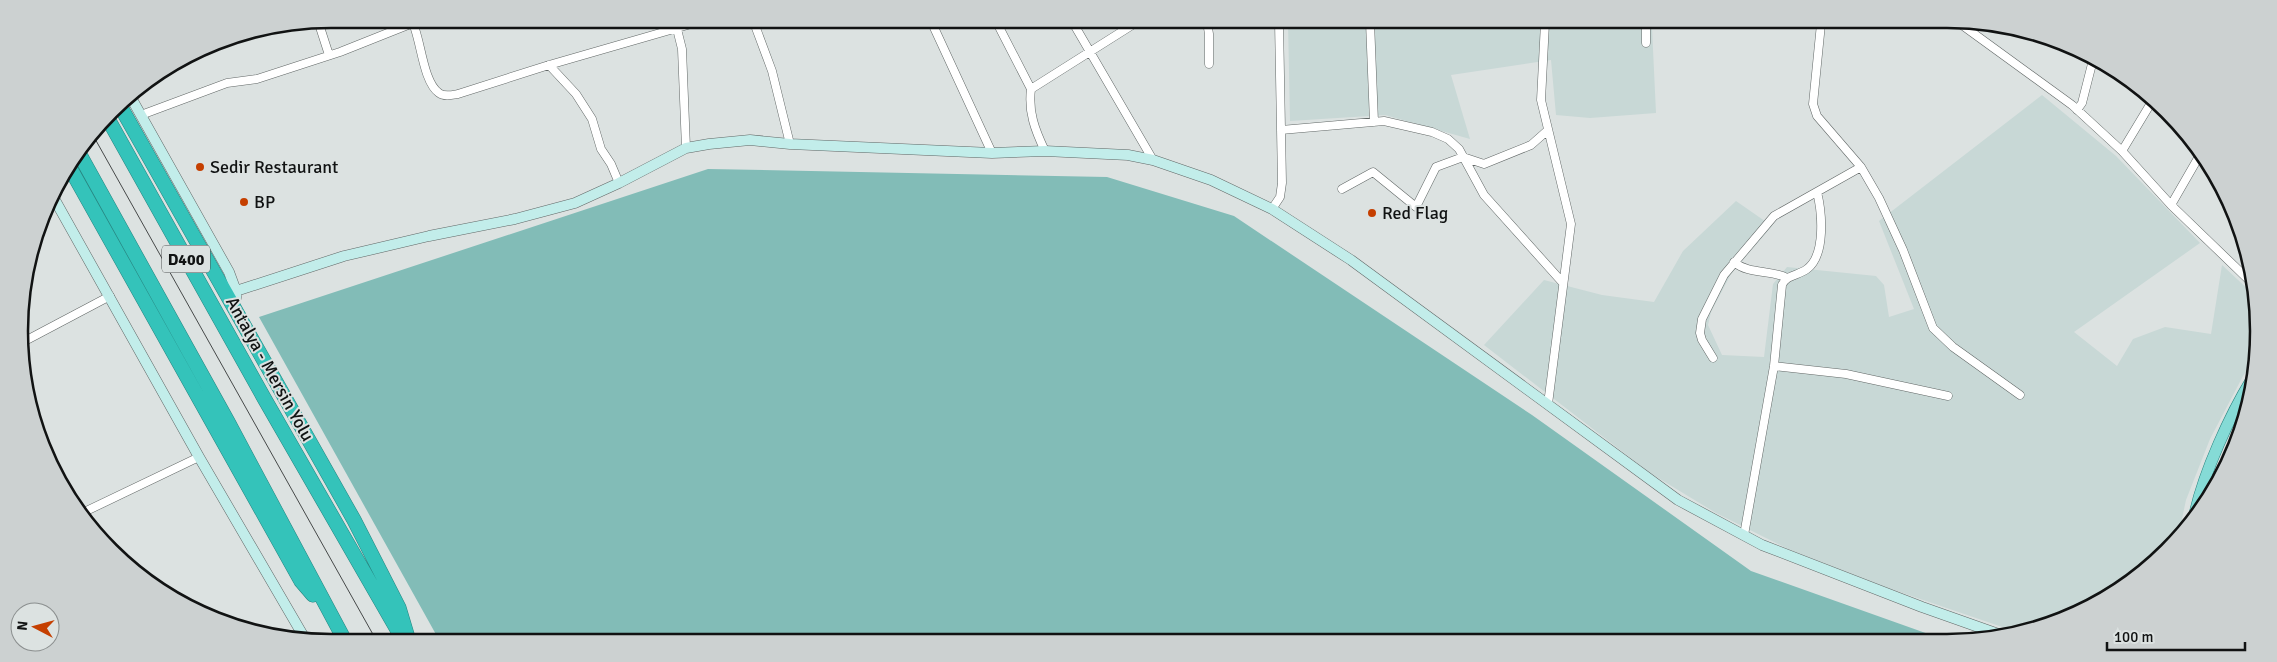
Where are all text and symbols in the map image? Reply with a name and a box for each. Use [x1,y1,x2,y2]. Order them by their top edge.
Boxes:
place label: Sedir Restaurant [210,156,338,178]
marker: Sedir Restaurant [194,161,206,173]
place label: BP [254,191,275,213]
marker: BP [238,196,250,208]
place label: Red Flag [1382,202,1448,224]
marker: Red Flag [1366,207,1378,219]
road number: D400 [162,245,210,272]
street label: Antalya - Mersin Yolu [221,293,319,445]
north arrow [10,602,60,652]
text: N [14,620,32,631]
scale bar [2107,620,2244,652]
text: 100 m [2114,628,2154,646]

